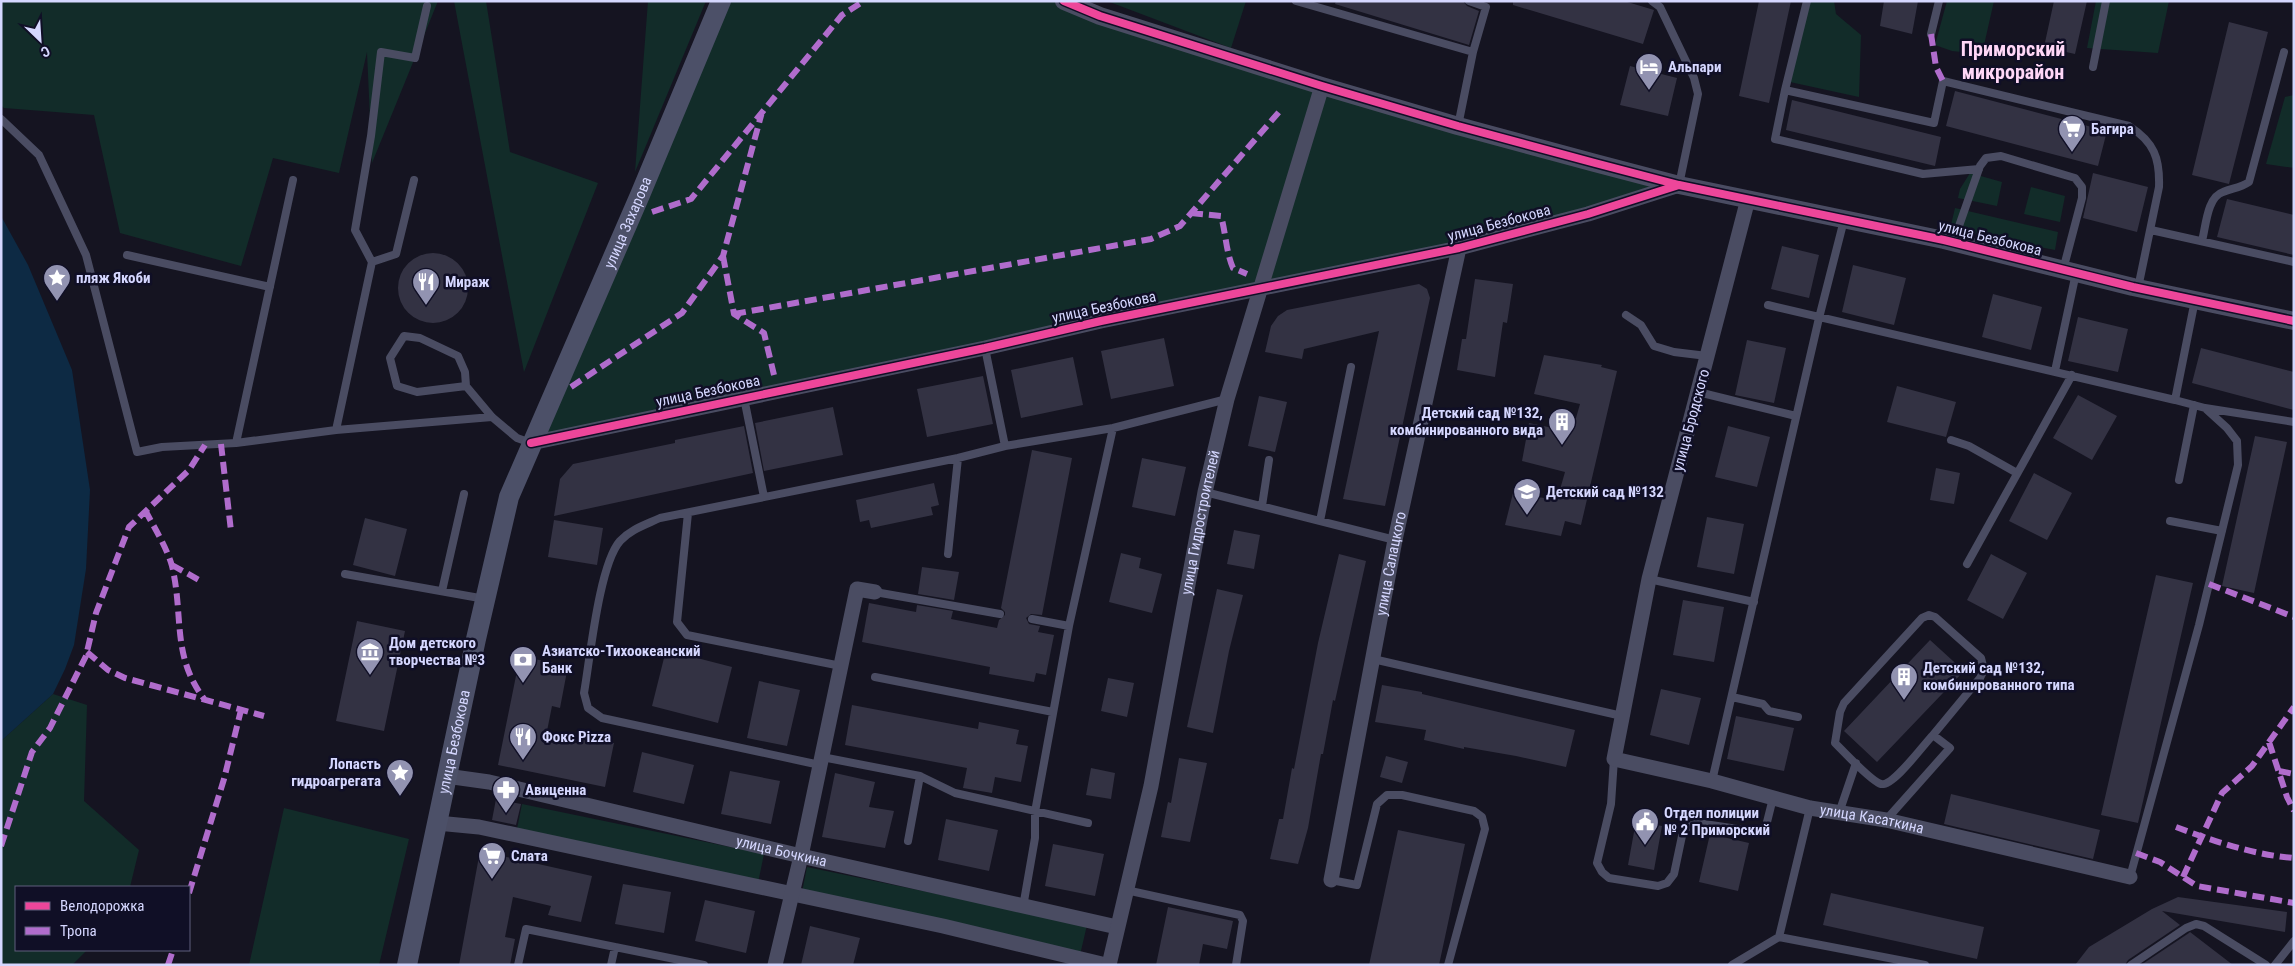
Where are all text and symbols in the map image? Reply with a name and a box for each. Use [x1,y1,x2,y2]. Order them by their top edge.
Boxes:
north arrow [15,15,65,65]
district label: Приморский микрорайон [1961,37,2065,84]
text: С [38,43,52,61]
hotel icon: Альпари [1634,52,1664,91]
place label: Альпари [1668,58,1722,76]
supermarket icon: Багира [2057,114,2087,153]
place label: Багира [2091,120,2134,138]
street label: улица Захарова [600,174,656,271]
street label: улица Безбокова [1446,201,1552,245]
street label: улица Безбокова [1936,216,2044,260]
place icon: пляж Якоби [42,263,72,302]
restaurant icon: Мираж [411,267,441,306]
place label: пляж Якоби [76,269,150,287]
place label: Мираж [445,273,490,291]
street label: улица Безбокова [1050,287,1158,327]
street label: улица Бродского [1669,367,1713,473]
street label: улица Безбокова [654,371,762,411]
place label: Детский сад №132, комбинированного вида [1390,404,1543,439]
building icon: Детский сад №132, комбинированного вида [1547,407,1577,446]
street label: улица Гидростроителей [1177,448,1224,596]
school or university icon: Детский сад №132 [1512,477,1542,516]
place label: Детский сад №132 [1546,483,1664,501]
street label: улица Салацкого [1372,510,1410,617]
place label: Дом детского творчества №3 [389,634,485,669]
museum icon: Дом детского творчества №3 [355,637,385,676]
place label: Азиатско-Тихоокеанский Банк [542,642,701,677]
bank icon: Азиатско-Тихоокеанский Банк [508,645,538,684]
place label: Детский сад №132, комбинированного типа [1923,659,2075,694]
building icon: Детский сад №132, комбинированного типа [1889,662,1919,701]
street label: улица Безбокова [434,688,474,796]
restaurant icon: Фокс Pizza [508,722,538,761]
place label: Фокс Pizza [542,728,611,746]
place label: Лопасть гидроагрегата [291,755,382,790]
place icon: Лопасть гидроагрегата [385,758,415,797]
pharmacy icon: Авиценна [491,775,521,814]
place label: Авиценна [525,781,586,799]
street label: улица Касаткина [1819,801,1926,838]
place label: Отдел полиции № 2 Приморский [1664,804,1770,839]
public building icon: Отдел полиции № 2 Приморский [1630,807,1660,846]
street label: улица Бочкина [734,832,828,871]
supermarket icon: Слата [477,841,507,880]
place label: Слата [511,847,548,865]
legend [15,886,190,951]
text: Велодорожка [60,897,145,915]
text: Тропа [60,922,97,940]

